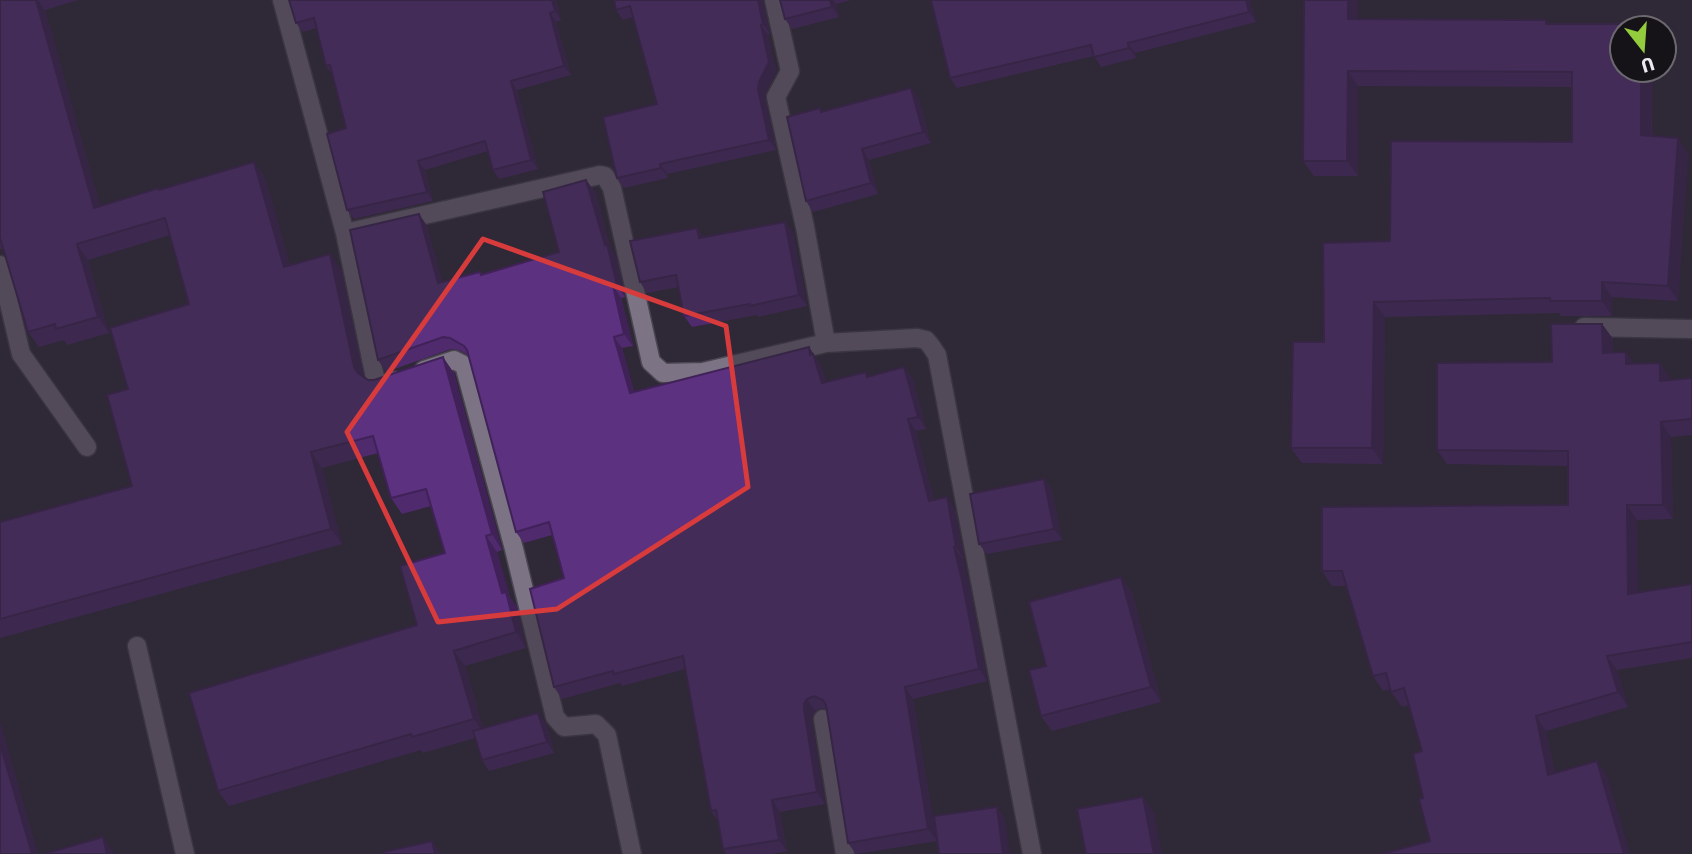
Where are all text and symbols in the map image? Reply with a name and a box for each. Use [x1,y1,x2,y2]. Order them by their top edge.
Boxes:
north arrow [1608,14,1678,84]
text: U [1639,52,1657,78]

